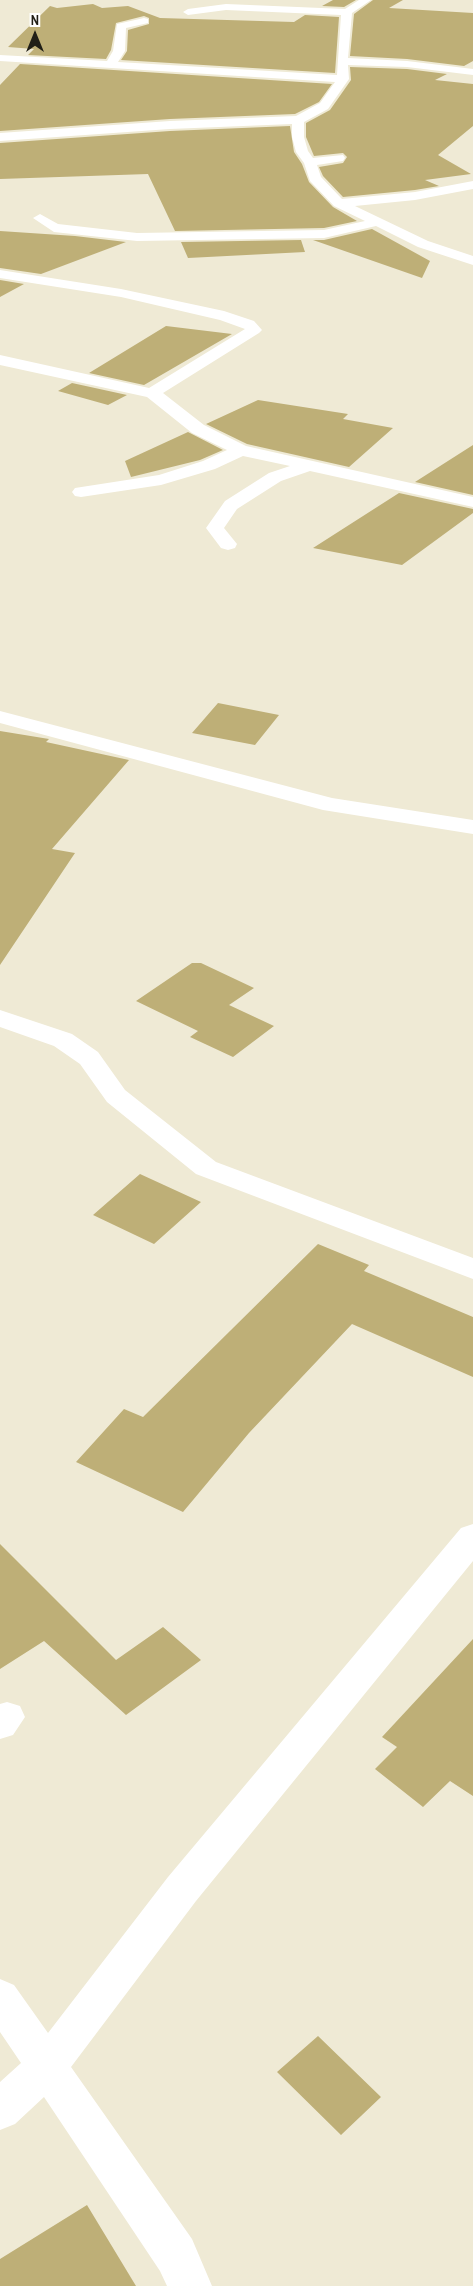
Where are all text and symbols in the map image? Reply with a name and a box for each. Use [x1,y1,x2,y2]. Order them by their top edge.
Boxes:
north arrow [10,10,60,60]
text: N [31,11,39,29]

